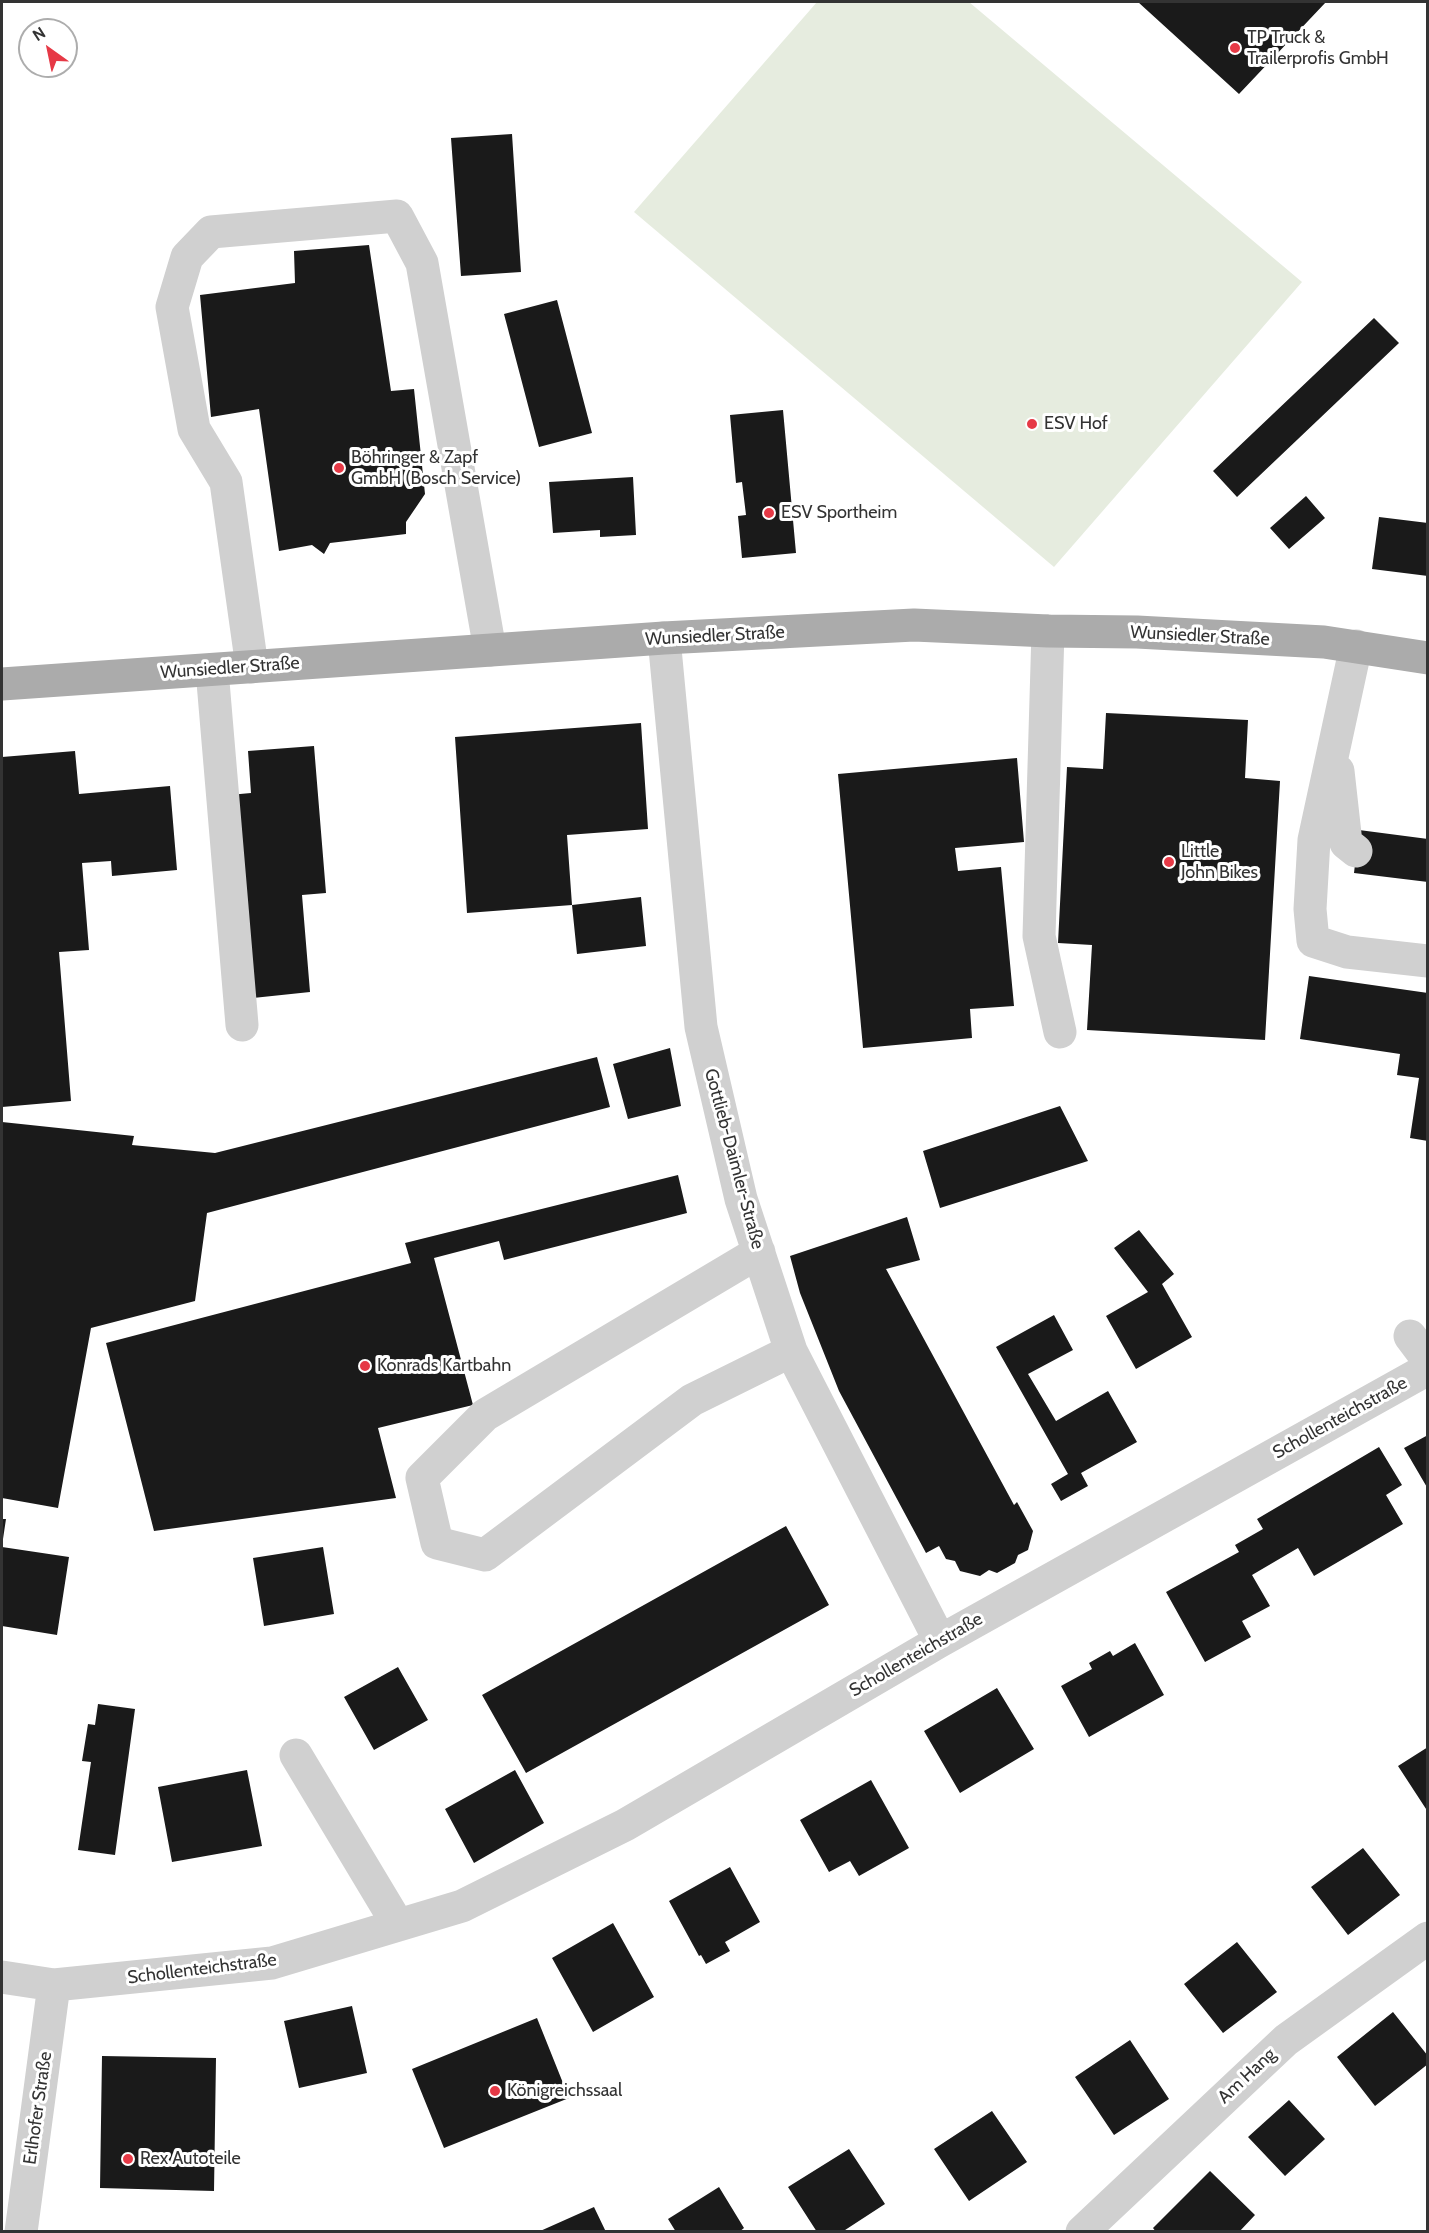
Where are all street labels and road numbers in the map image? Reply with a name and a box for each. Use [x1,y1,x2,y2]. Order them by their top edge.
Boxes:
street label: Wunsiedler Straße [645,622,785,650]
street label: Wunsiedler Straße [1130,622,1270,650]
street label: Wunsiedler Straße [160,652,300,684]
street label: Gottlieb-Daimler-Straße [699,1066,769,1252]
street label: Schollenteichstraße [1269,1372,1411,1464]
street label: Schollenteichstraße [846,1608,986,1702]
street label: Schollenteichstraße [126,1949,278,1989]
street label: Am Hang [1214,2044,1280,2108]
street label: Erlhofer Straße [19,2050,57,2166]

